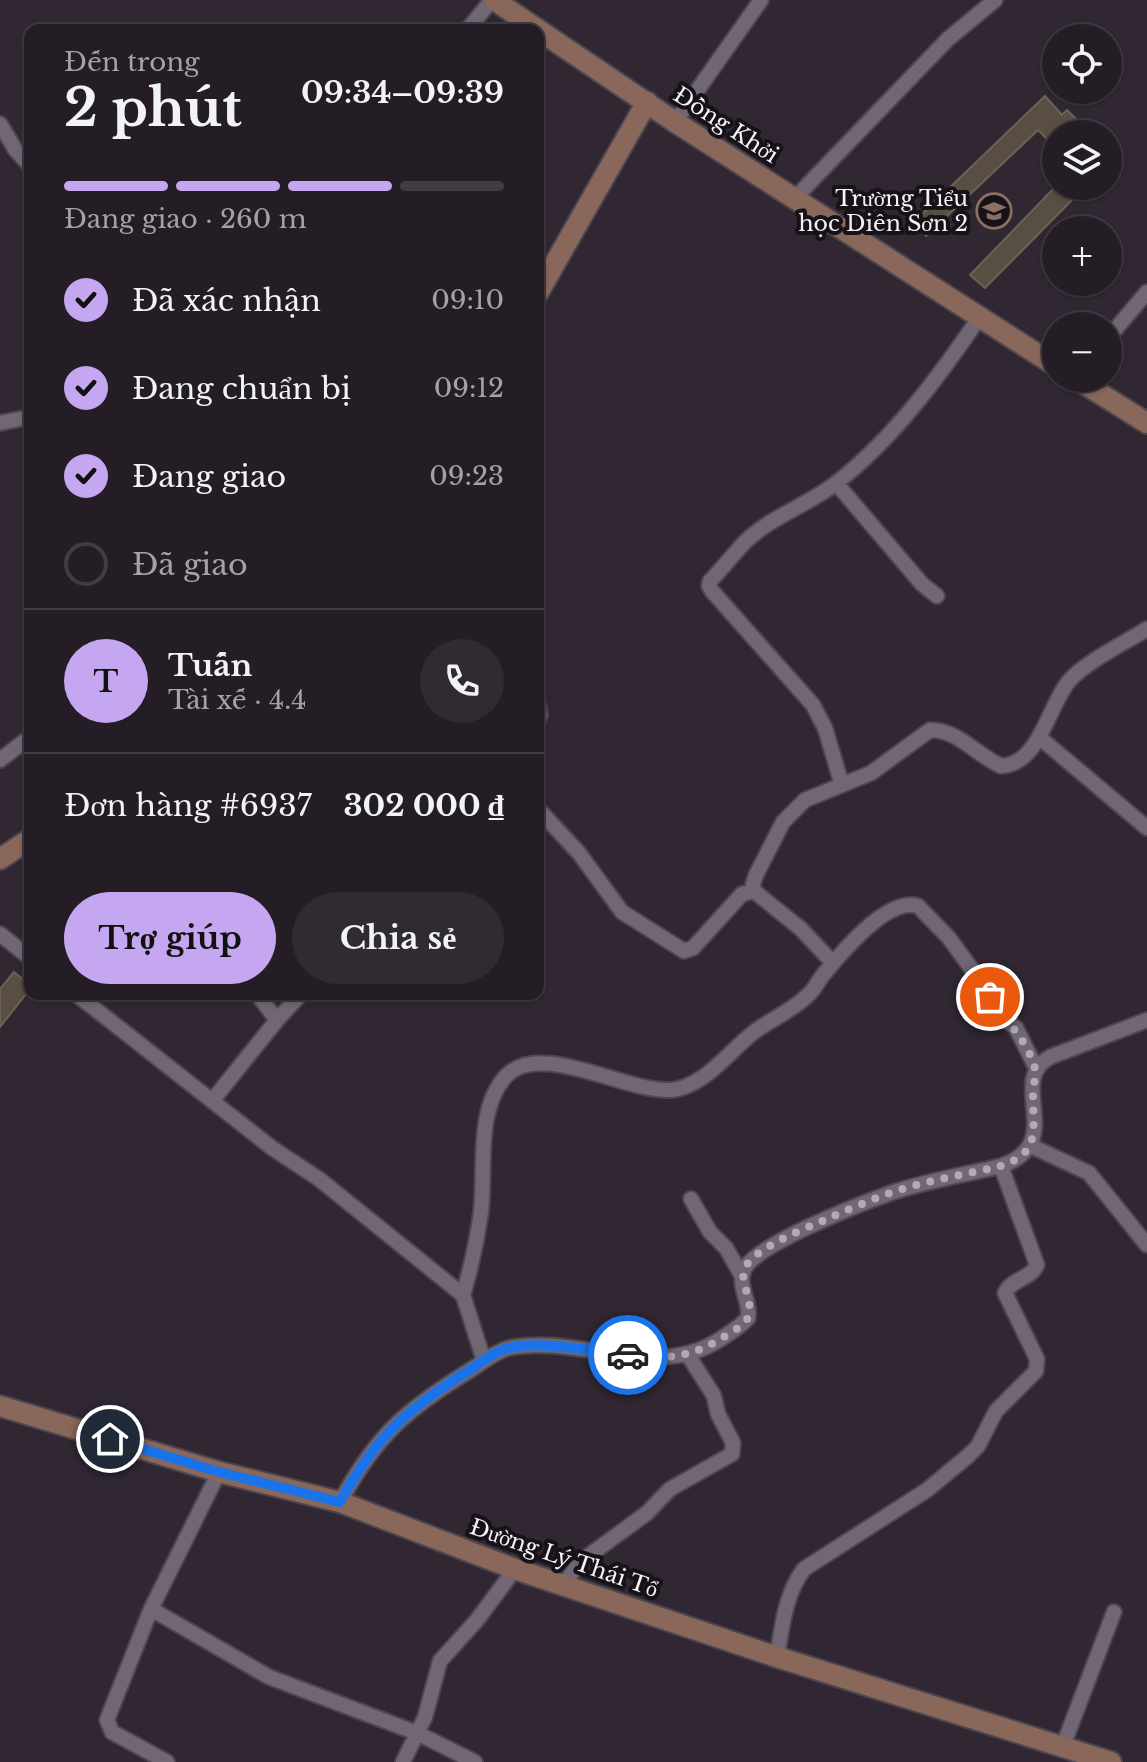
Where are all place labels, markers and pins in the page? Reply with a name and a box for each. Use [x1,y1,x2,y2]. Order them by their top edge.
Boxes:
place label: Trường Tiểu học Diên Sơn 2 [798,185,968,237]
school or university icon: Trường Tiểu học Diên Sơn 2 [975,192,1013,230]
pin [956,963,1024,1031]
pin [76,1405,144,1473]

